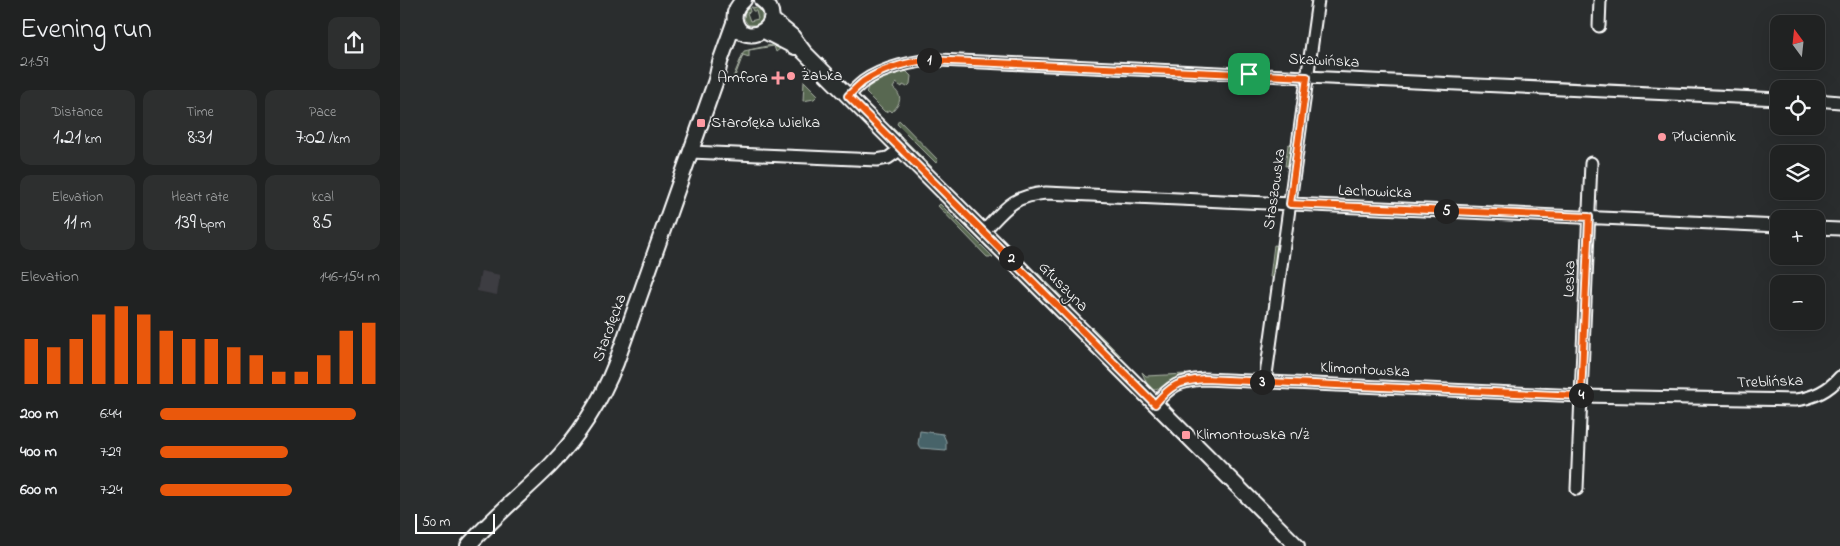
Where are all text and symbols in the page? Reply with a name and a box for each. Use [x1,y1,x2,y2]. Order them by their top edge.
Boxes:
text: Evening run [20,10,152,51]
north arrow [1770,15,1825,70]
map controls [1770,15,1825,330]
button: share [328,17,380,69]
street label: Skawińska [1288,47,1360,75]
pin: 1 [916,48,942,72]
text: 21:59 [20,50,48,74]
text: 1 [927,50,932,71]
pin [1228,53,1270,95]
icon: arrive [1235,60,1263,88]
place label: Żabka [801,64,842,88]
place label: Amfora [717,66,768,90]
marker: Żabka [785,70,797,82]
marker: Amfora [772,72,784,84]
button: locate [1770,80,1825,135]
text: Distance [52,102,103,123]
text: Time [186,102,214,123]
text: Pace [309,102,336,123]
place label: Starołęka Wielka [711,111,820,135]
marker: Starołęka Wielka [695,117,707,129]
text: 1.21 [53,123,81,153]
text: 8:31 [187,123,213,153]
text: 7:02 [295,123,325,153]
place label: Płuciennik [1672,125,1737,149]
text: km [81,129,102,150]
text: /km [325,129,350,150]
marker: Płuciennik [1656,131,1668,143]
button: layers [1770,145,1825,200]
street label: Staszowska [1257,147,1293,231]
street label: Lachowicka [1338,179,1412,205]
text: Elevation [52,187,103,208]
text: Heart rate [171,187,229,208]
text: kcal [312,187,334,208]
pin: 5 [1434,198,1458,224]
text: 5 [1442,201,1451,222]
text: 11 [63,208,77,238]
text: 139 [174,208,196,238]
text: 85 [313,208,333,238]
button: + [1770,210,1825,265]
text: m [77,214,91,235]
text: bpm [196,214,226,235]
pin: 2 [998,246,1024,270]
text: 2 [1008,248,1015,269]
street label: Głuszyna [1032,256,1094,318]
street label: Leska [1557,260,1583,298]
text: Elevation [20,265,79,289]
text: 146–154 m [319,265,380,289]
button: − [1770,275,1825,330]
street label: Starołęcka [587,291,633,365]
street label: Klimontowska [1319,356,1411,384]
street label: Treblińska [1736,369,1804,395]
pin: 3 [1250,370,1274,394]
text: 3 [1260,372,1265,393]
pin: 4 [1568,382,1594,408]
text: 4 [1579,385,1584,406]
text: 200 m [20,402,58,426]
text: 6:44 [100,402,122,426]
place label: Klimontowska n/ż [1196,423,1310,447]
marker: Klimontowska n/ż [1180,429,1192,441]
text: 400 m [20,440,57,464]
text: 7:29 [100,440,121,464]
text: 600 m [20,478,57,502]
text: 7:24 [100,478,123,502]
scale bar [415,511,495,534]
text: 50 m [422,512,450,533]

